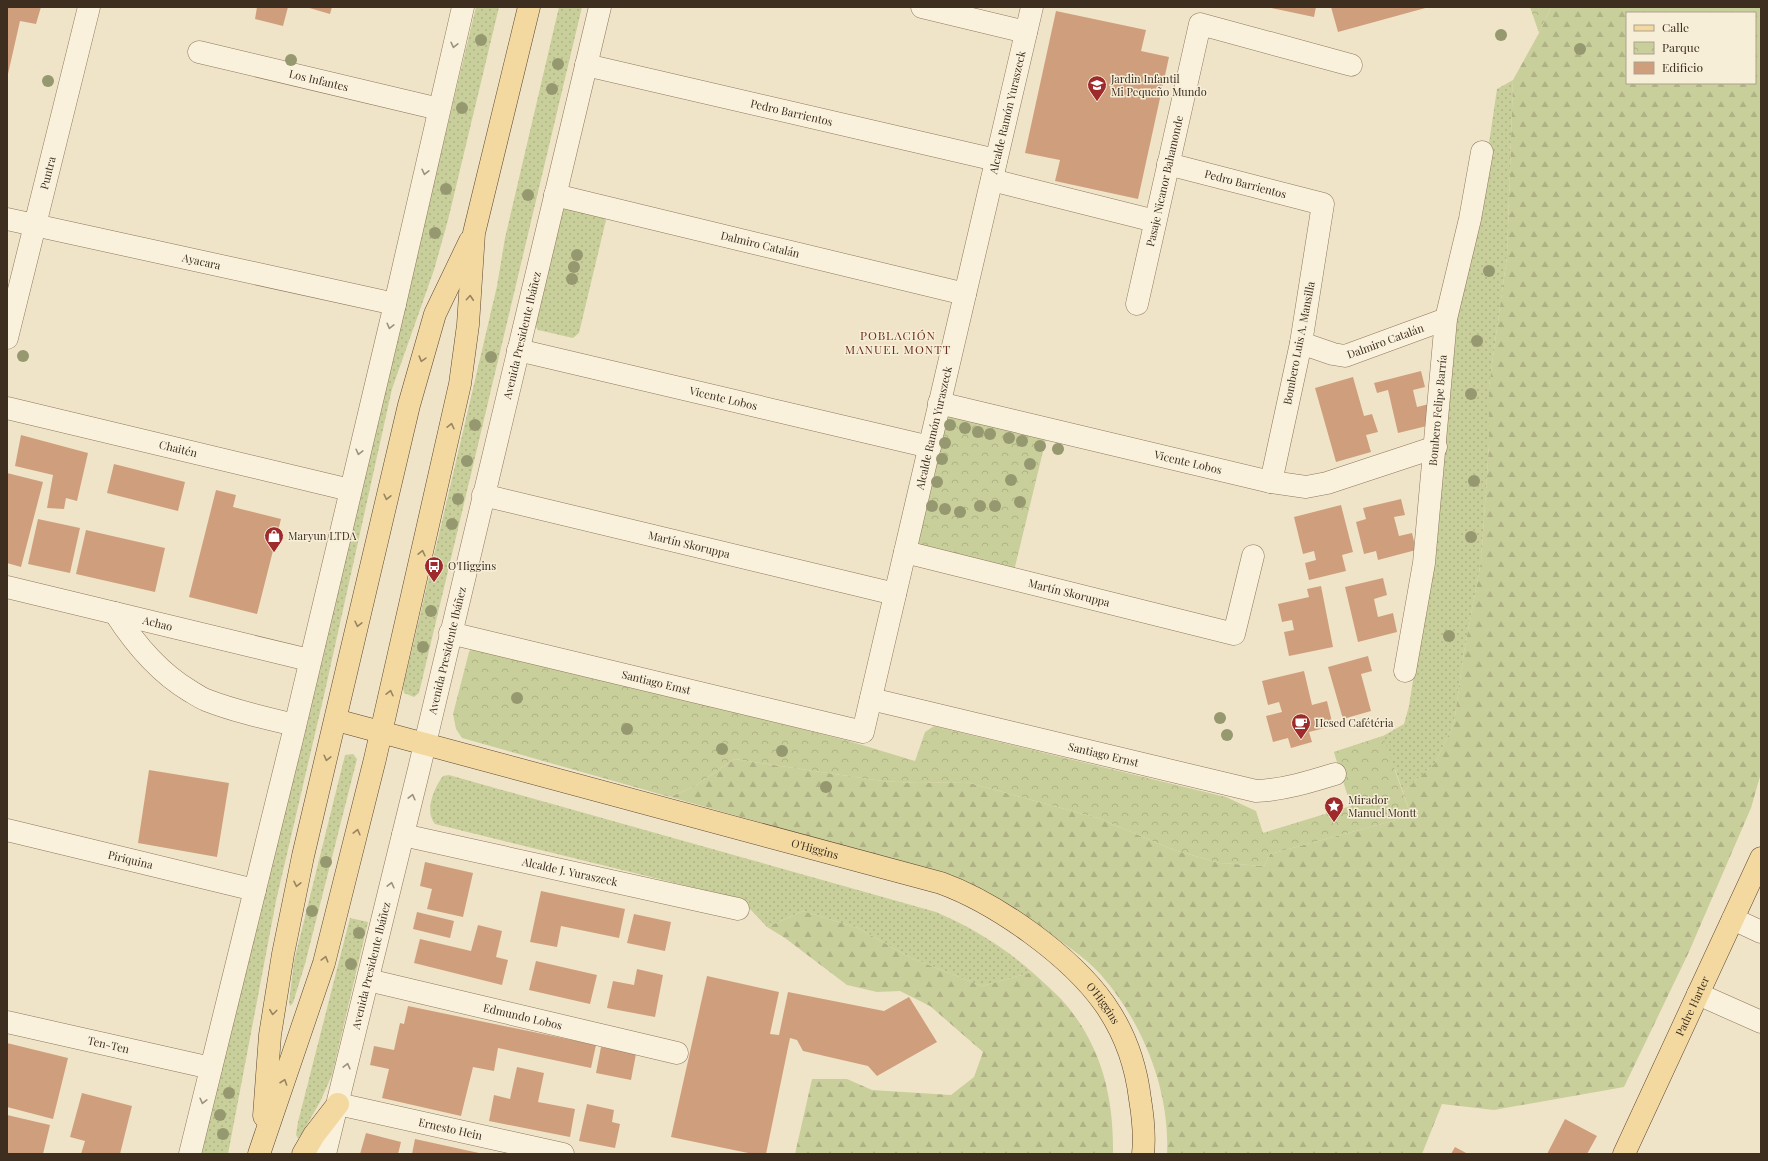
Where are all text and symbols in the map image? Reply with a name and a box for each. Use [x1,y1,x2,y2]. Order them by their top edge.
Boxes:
legend [1626,12,1756,84]
text: Calle [1662,19,1689,35]
text: Parque [1662,39,1700,55]
one-way arrow [451,42,459,48]
street label: Alcalde Ramón Yuraszeck [985,49,1029,176]
text: Edificio [1662,59,1704,75]
street label: Los Infantes [288,66,350,94]
place label: Jardin Infantil Mi Pequeño Mundo [1110,71,1207,99]
school or university icon: Jardin Infantil Mi Pequeño Mundo [1086,74,1108,102]
street label: Pedro Barrientos [749,95,834,129]
street label: Pasaje Nicanor Bahamonde [1142,114,1186,248]
street label: Puntra [36,154,59,191]
street label: Pedro Barrientos [1203,166,1288,201]
one-way arrow [422,169,430,175]
street label: Dalmiro Catalán [719,227,802,261]
street label: Ayacara [180,249,223,273]
street label: Avenida Presidente Ibáñez [499,270,544,402]
street label: Bombero Luis A. Mansilla [1279,280,1318,406]
one-way arrow [466,295,474,301]
street label: Dalmiro Catalán [1345,320,1426,362]
one-way arrow [386,322,394,329]
district label: POBLACIÓN MANUEL MONTT [845,327,951,357]
street label: Bombero Felipe Barría [1425,354,1450,466]
one-way arrow [418,355,427,362]
street label: Alcalde Ramón Yuraszeck [912,365,955,492]
street label: Vicente Lobos [687,382,759,413]
one-way arrow [446,423,454,429]
street label: Chaitén [158,437,199,460]
street label: Vicente Lobos [1152,446,1224,477]
one-way arrow [355,448,364,455]
one-way arrow [384,494,392,501]
shop icon: Maryun LTDA [263,525,285,553]
street label: Martín Skoruppa [647,527,732,561]
place label: Maryun LTDA [288,528,356,543]
one-way arrow [417,550,425,556]
bus stop icon: O'Higgins [423,555,445,583]
place label: O'Higgins [448,558,496,573]
street label: Martín Skoruppa [1027,575,1112,610]
street label: Avenida Presidente Ibáñez [424,585,469,717]
street label: Achao [140,612,174,634]
one-way arrow [355,621,363,627]
street label: Santiago Emst [620,666,692,697]
one-way arrow [385,690,393,697]
cafe icon: Hesed Cafétéria [1290,712,1312,740]
place label: Hesed Cafétéria [1315,715,1394,730]
street label: Santiago Ernst [1067,738,1140,770]
one-way arrow [323,754,332,761]
place label: Mirador Manuel Montt [1348,792,1417,820]
one-way arrow [407,794,416,801]
place icon: Mirador Manuel Montt [1323,795,1345,823]
one-way arrow [352,829,360,836]
street label: O'Higgins [790,835,840,862]
street label: Piriquina [107,847,155,872]
street label: Alcalde J. Yuraszeck [520,853,619,889]
one-way arrow [294,881,302,887]
one-way arrow [386,882,394,888]
street label: Avenida Presidente Ibáñez [348,900,393,1032]
one-way arrow [320,955,329,962]
street label: Padre Harter [1672,973,1712,1038]
street label: O'Higgins [1083,979,1124,1027]
street label: Edmundo Lobos [482,999,564,1033]
one-way arrow [269,1009,278,1015]
street label: Ten-Ten [86,1032,131,1056]
one-way arrow [342,1063,351,1070]
one-way arrow [279,1078,288,1085]
one-way arrow [199,1098,207,1104]
street label: Ernesto Hein [417,1114,484,1143]

